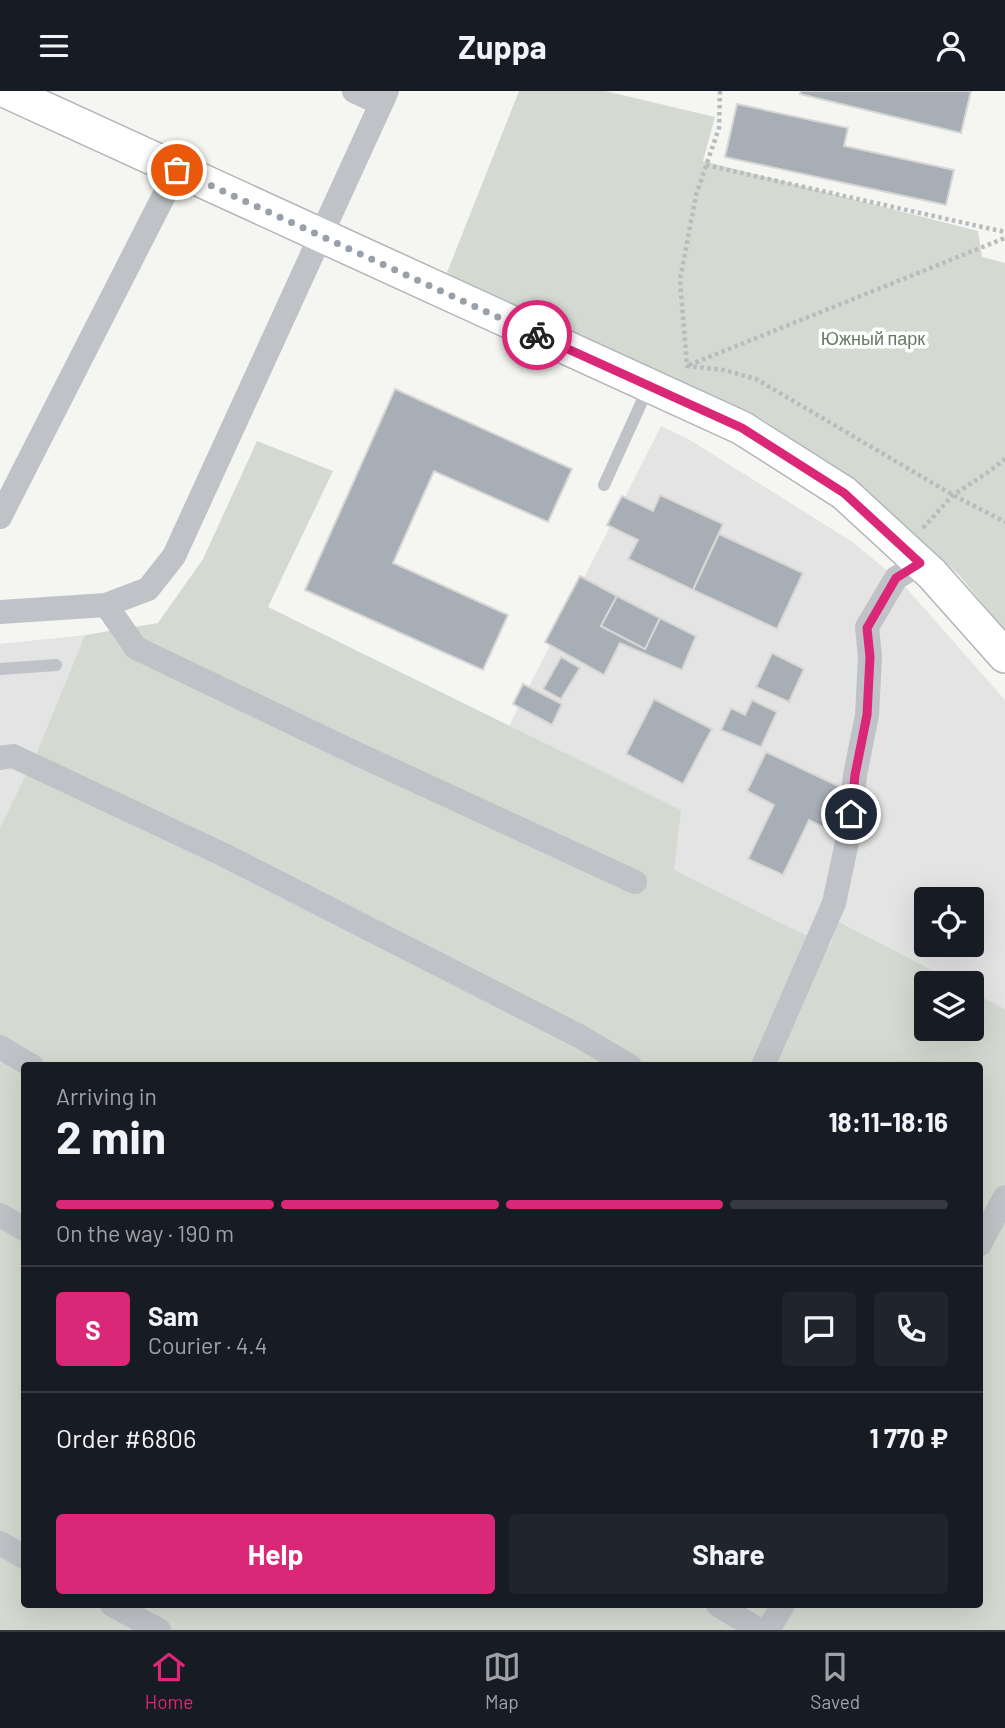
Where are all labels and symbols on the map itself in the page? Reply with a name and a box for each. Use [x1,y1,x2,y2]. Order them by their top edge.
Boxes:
pin [147,140,207,200]
courier [502,300,572,370]
park label: Южный парк [821,327,925,349]
pin [821,784,881,844]

